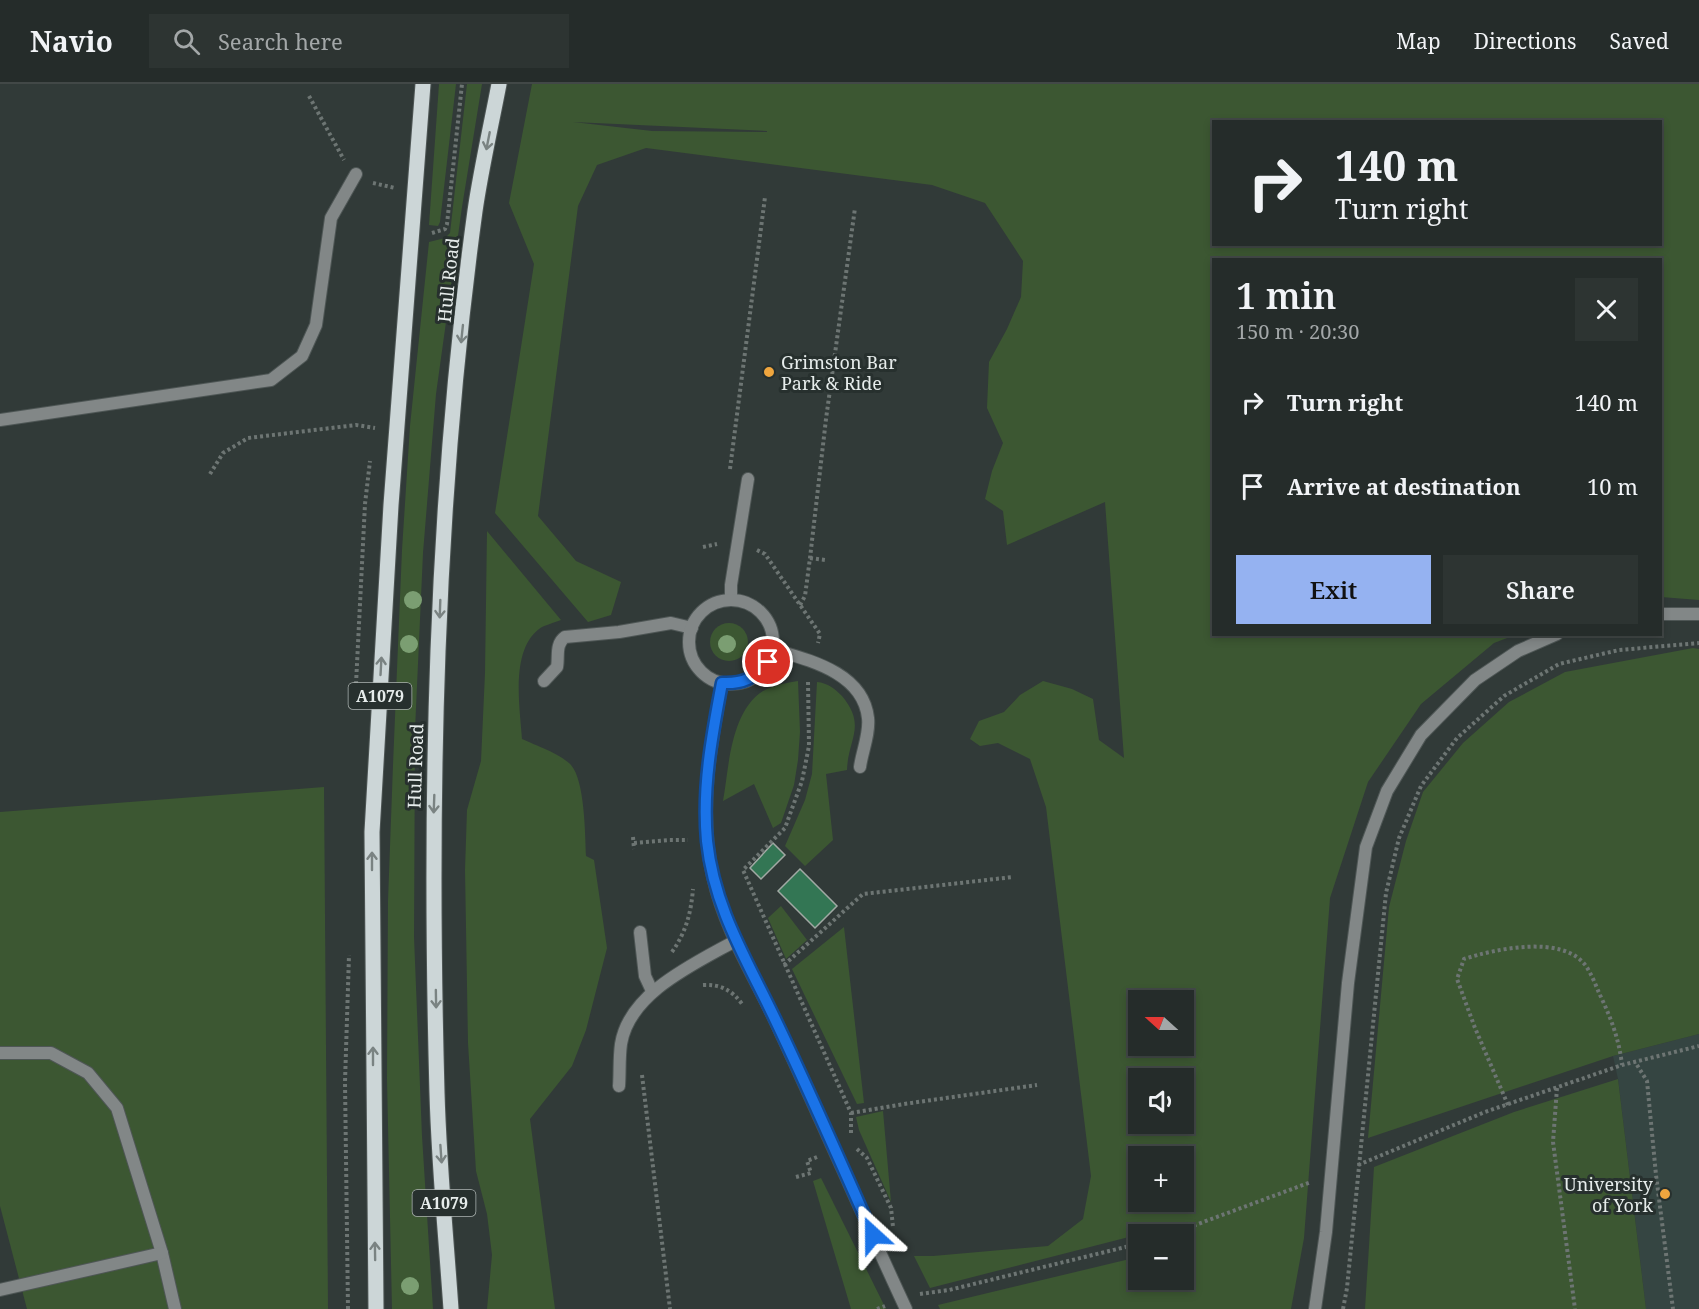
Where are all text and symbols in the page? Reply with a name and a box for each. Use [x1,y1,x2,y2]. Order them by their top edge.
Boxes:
search box [149,14,569,68]
text: Navio [30,22,113,60]
icon: search [170,25,203,58]
text: Search here [218,26,343,56]
text: Map [1396,27,1441,55]
text: Directions [1474,27,1576,55]
text: Saved [1609,27,1669,55]
one-way arrow [482,131,493,151]
text: 140 m [1335,136,1459,193]
icon: right [1236,144,1314,222]
text: Turn right [1335,190,1468,227]
street label: Hull Road [432,237,464,323]
text: 1 min [1236,271,1337,320]
button: close [1575,278,1638,341]
text: 150 m · 20:30 [1236,318,1359,345]
one-way arrow [456,324,467,344]
place label: Grimston Bar Park & Ride [781,350,897,395]
marker: Grimston Bar Park & Ride [762,365,776,379]
icon: right [1236,386,1269,419]
text: Turn right [1287,387,1403,417]
text: 140 m [1575,387,1638,417]
icon: arrive [1236,470,1269,503]
text: Arrive at destination [1287,471,1521,501]
text: 10 m [1587,471,1638,501]
button: Exit [1236,555,1431,624]
button: Share [1443,555,1638,624]
one-way arrow [435,599,446,619]
pin [742,636,793,687]
icon: arrive [751,645,784,678]
one-way arrow [376,656,387,676]
road number: A1079 [348,683,412,709]
street label: Hull Road [402,723,428,809]
one-way arrow [428,794,439,814]
one-way arrow [366,851,378,871]
one-way arrow [430,989,441,1009]
north arrow [1128,990,1194,1056]
map controls [1128,990,1194,1290]
one-way arrow [368,1046,379,1066]
button: sound [1128,1068,1194,1134]
one-way arrow [435,1144,446,1164]
button: + [1128,1146,1194,1212]
place label: University of York [1564,1172,1654,1217]
marker: University of York [1658,1187,1672,1201]
road number: A1079 [412,1190,476,1216]
position arrow [841,1203,905,1267]
button: − [1128,1224,1194,1290]
one-way arrow [369,1241,381,1261]

